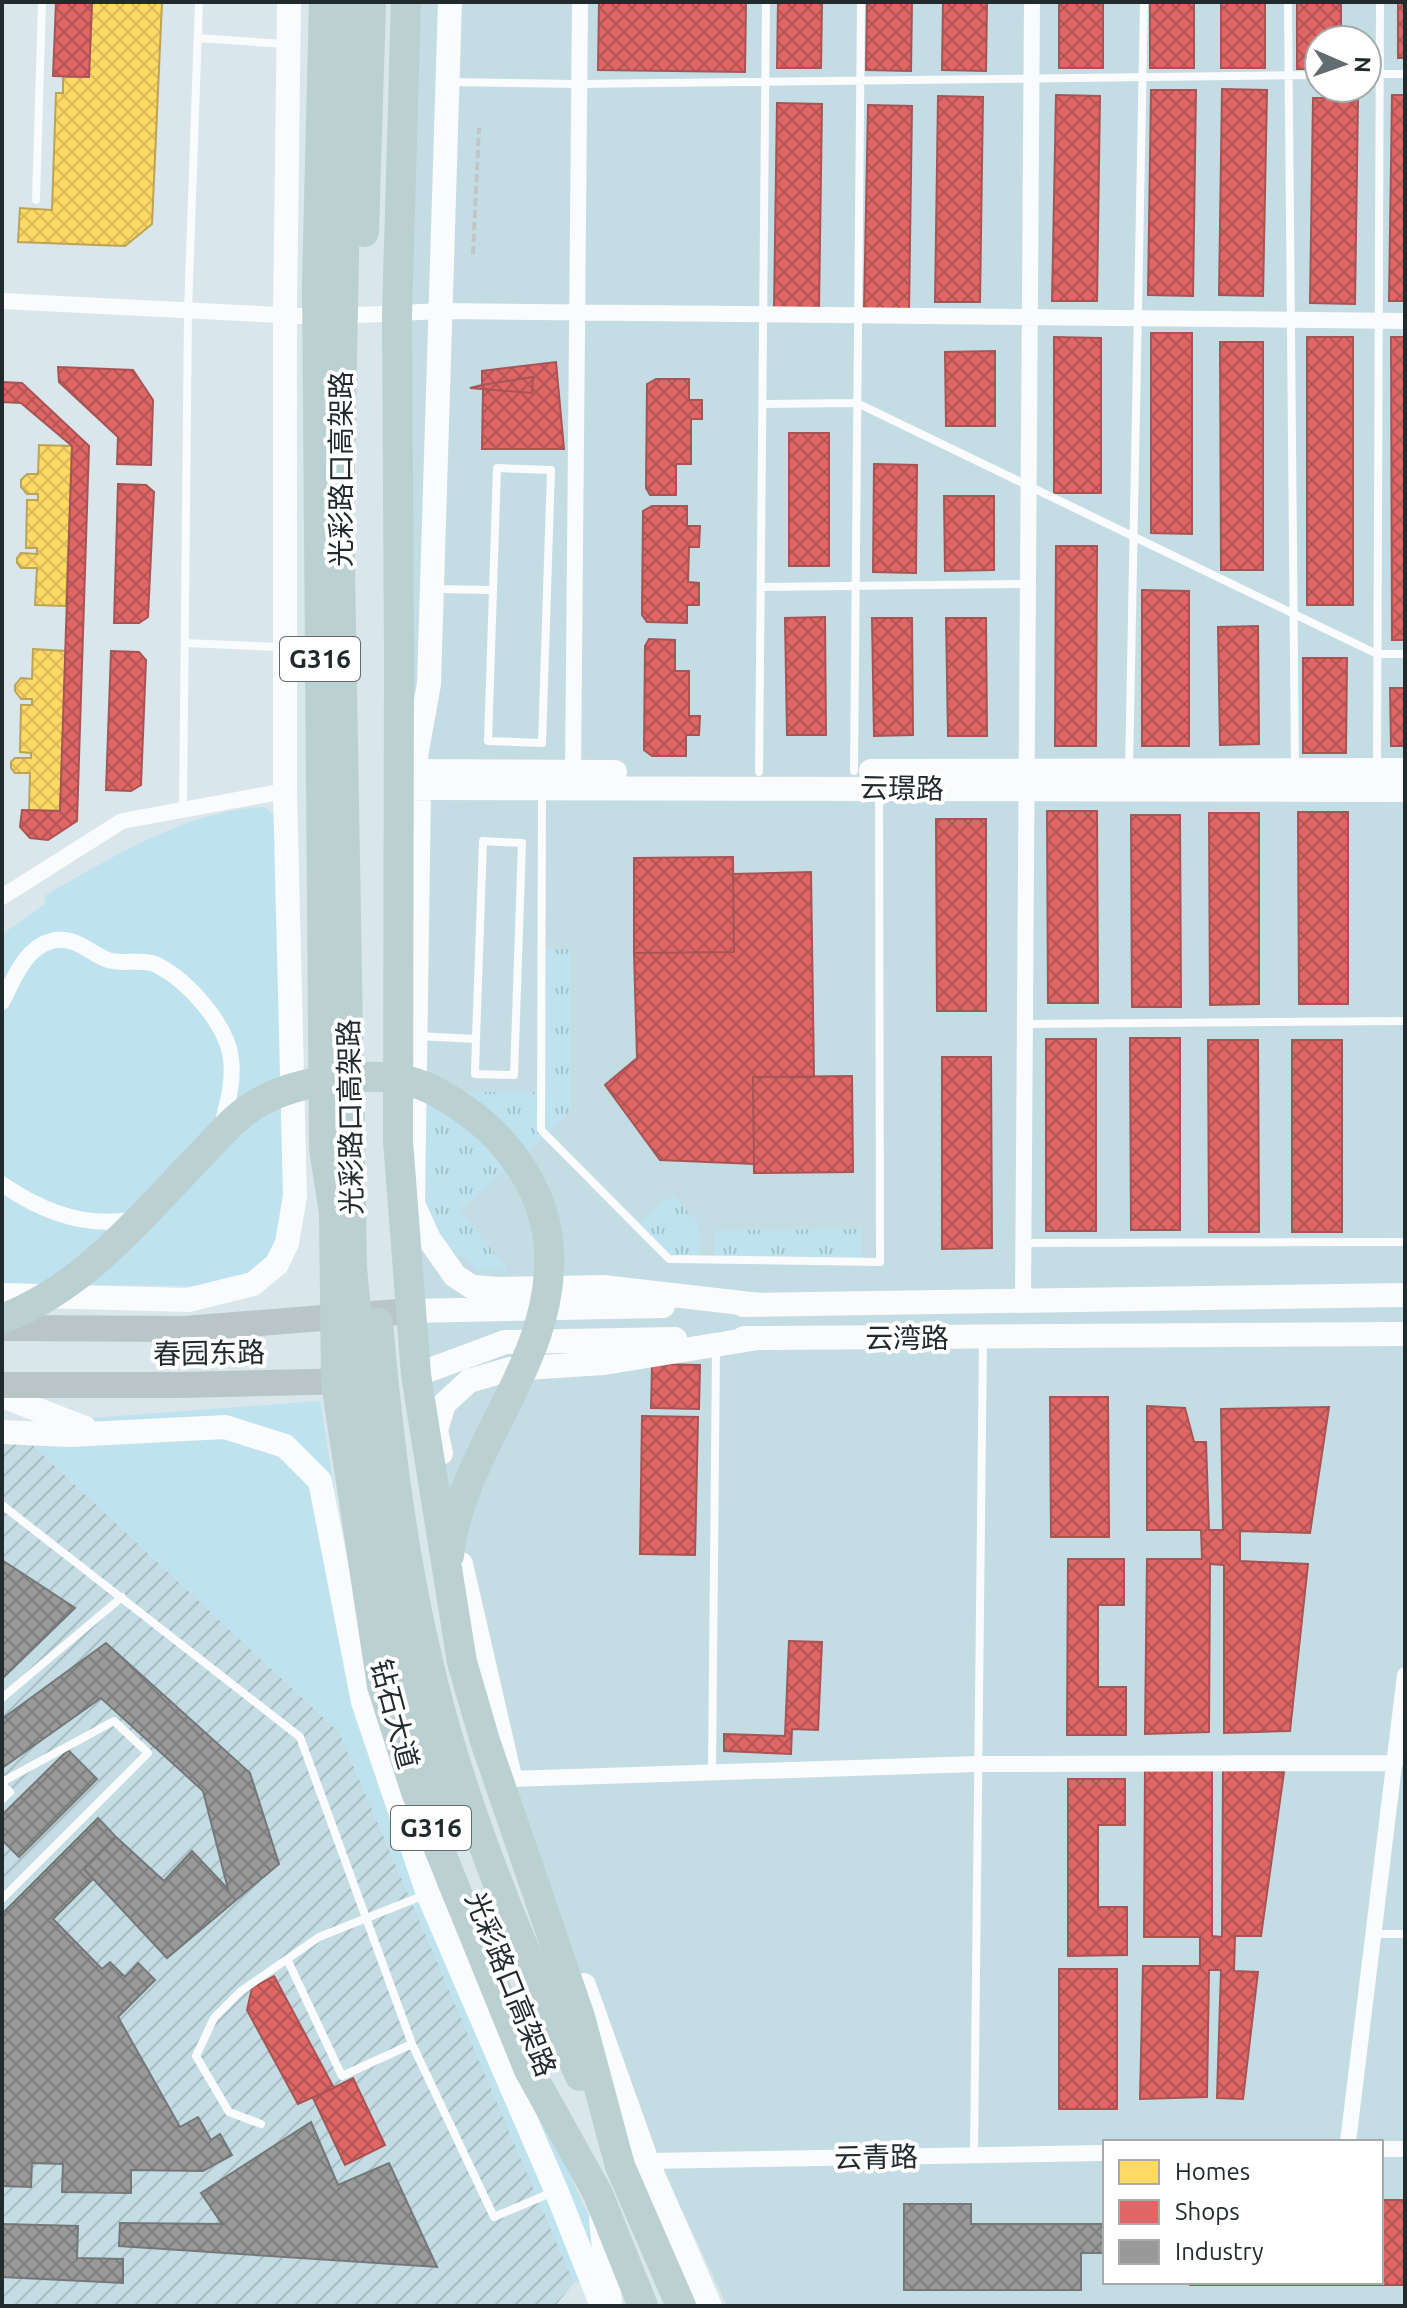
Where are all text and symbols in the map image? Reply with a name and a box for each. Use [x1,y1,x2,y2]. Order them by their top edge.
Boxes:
north arrow [1303,24,1383,104]
text: N [1351,56,1376,73]
street label: 光彩路口高架路 [325,371,356,567]
road number: G316 [280,637,360,681]
street label: 云璟路 [860,771,944,804]
street label: 光彩路口高架路 [332,1019,367,1215]
street label: 云湾路 [865,1322,949,1353]
street label: 春园东路 [153,1336,265,1369]
street label: 钻石大道 [366,1656,425,1772]
road number: G316 [391,1806,471,1850]
street label: 光彩路口高架路 [460,1887,563,2080]
street label: 云青路 [834,2140,918,2173]
legend [1103,2140,1383,2284]
text: Homes [1175,2158,1250,2185]
text: Shops [1175,2198,1240,2225]
text: Industry [1175,2238,1264,2265]

